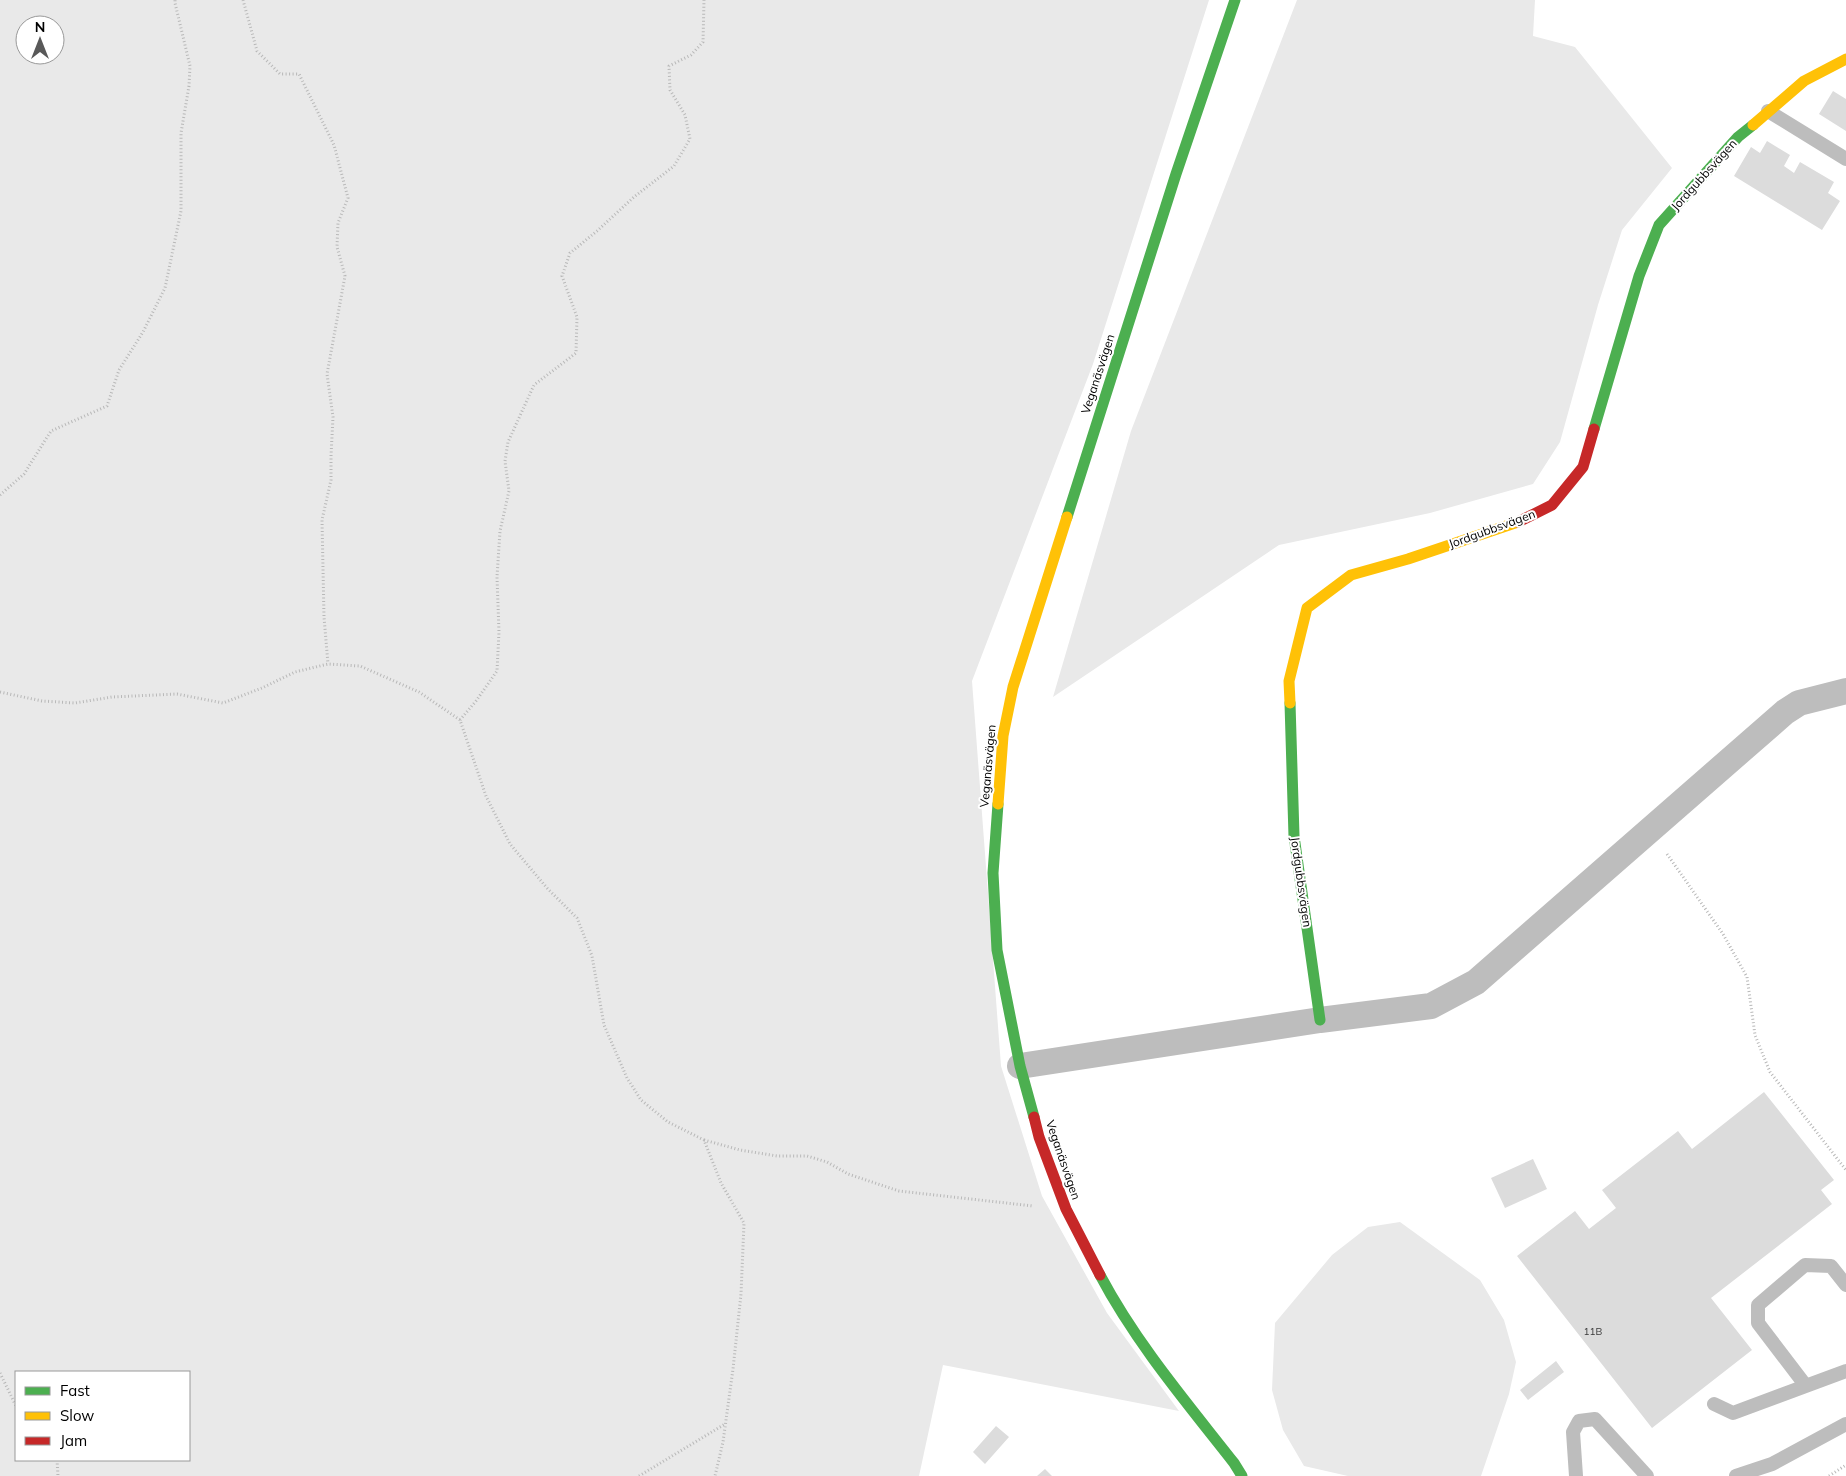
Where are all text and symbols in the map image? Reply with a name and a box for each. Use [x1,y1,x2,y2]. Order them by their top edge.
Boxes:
north arrow [15,15,65,65]
text: N [35,18,45,36]
street label: Jordgubbsvägen [1668,136,1740,214]
street label: Veganäsvägen [1078,332,1117,416]
street label: Jordgubbsvägen [1446,506,1537,551]
street label: Veganäsvägen [976,724,999,808]
street label: Jordgubbsvägen [1288,836,1315,928]
street label: Veganäsvägen [1043,1118,1084,1202]
house number: 11B [1584,1325,1603,1338]
legend [15,1371,190,1461]
text: Fast [60,1381,90,1400]
text: Slow [60,1406,94,1425]
text: Jam [60,1431,87,1450]

